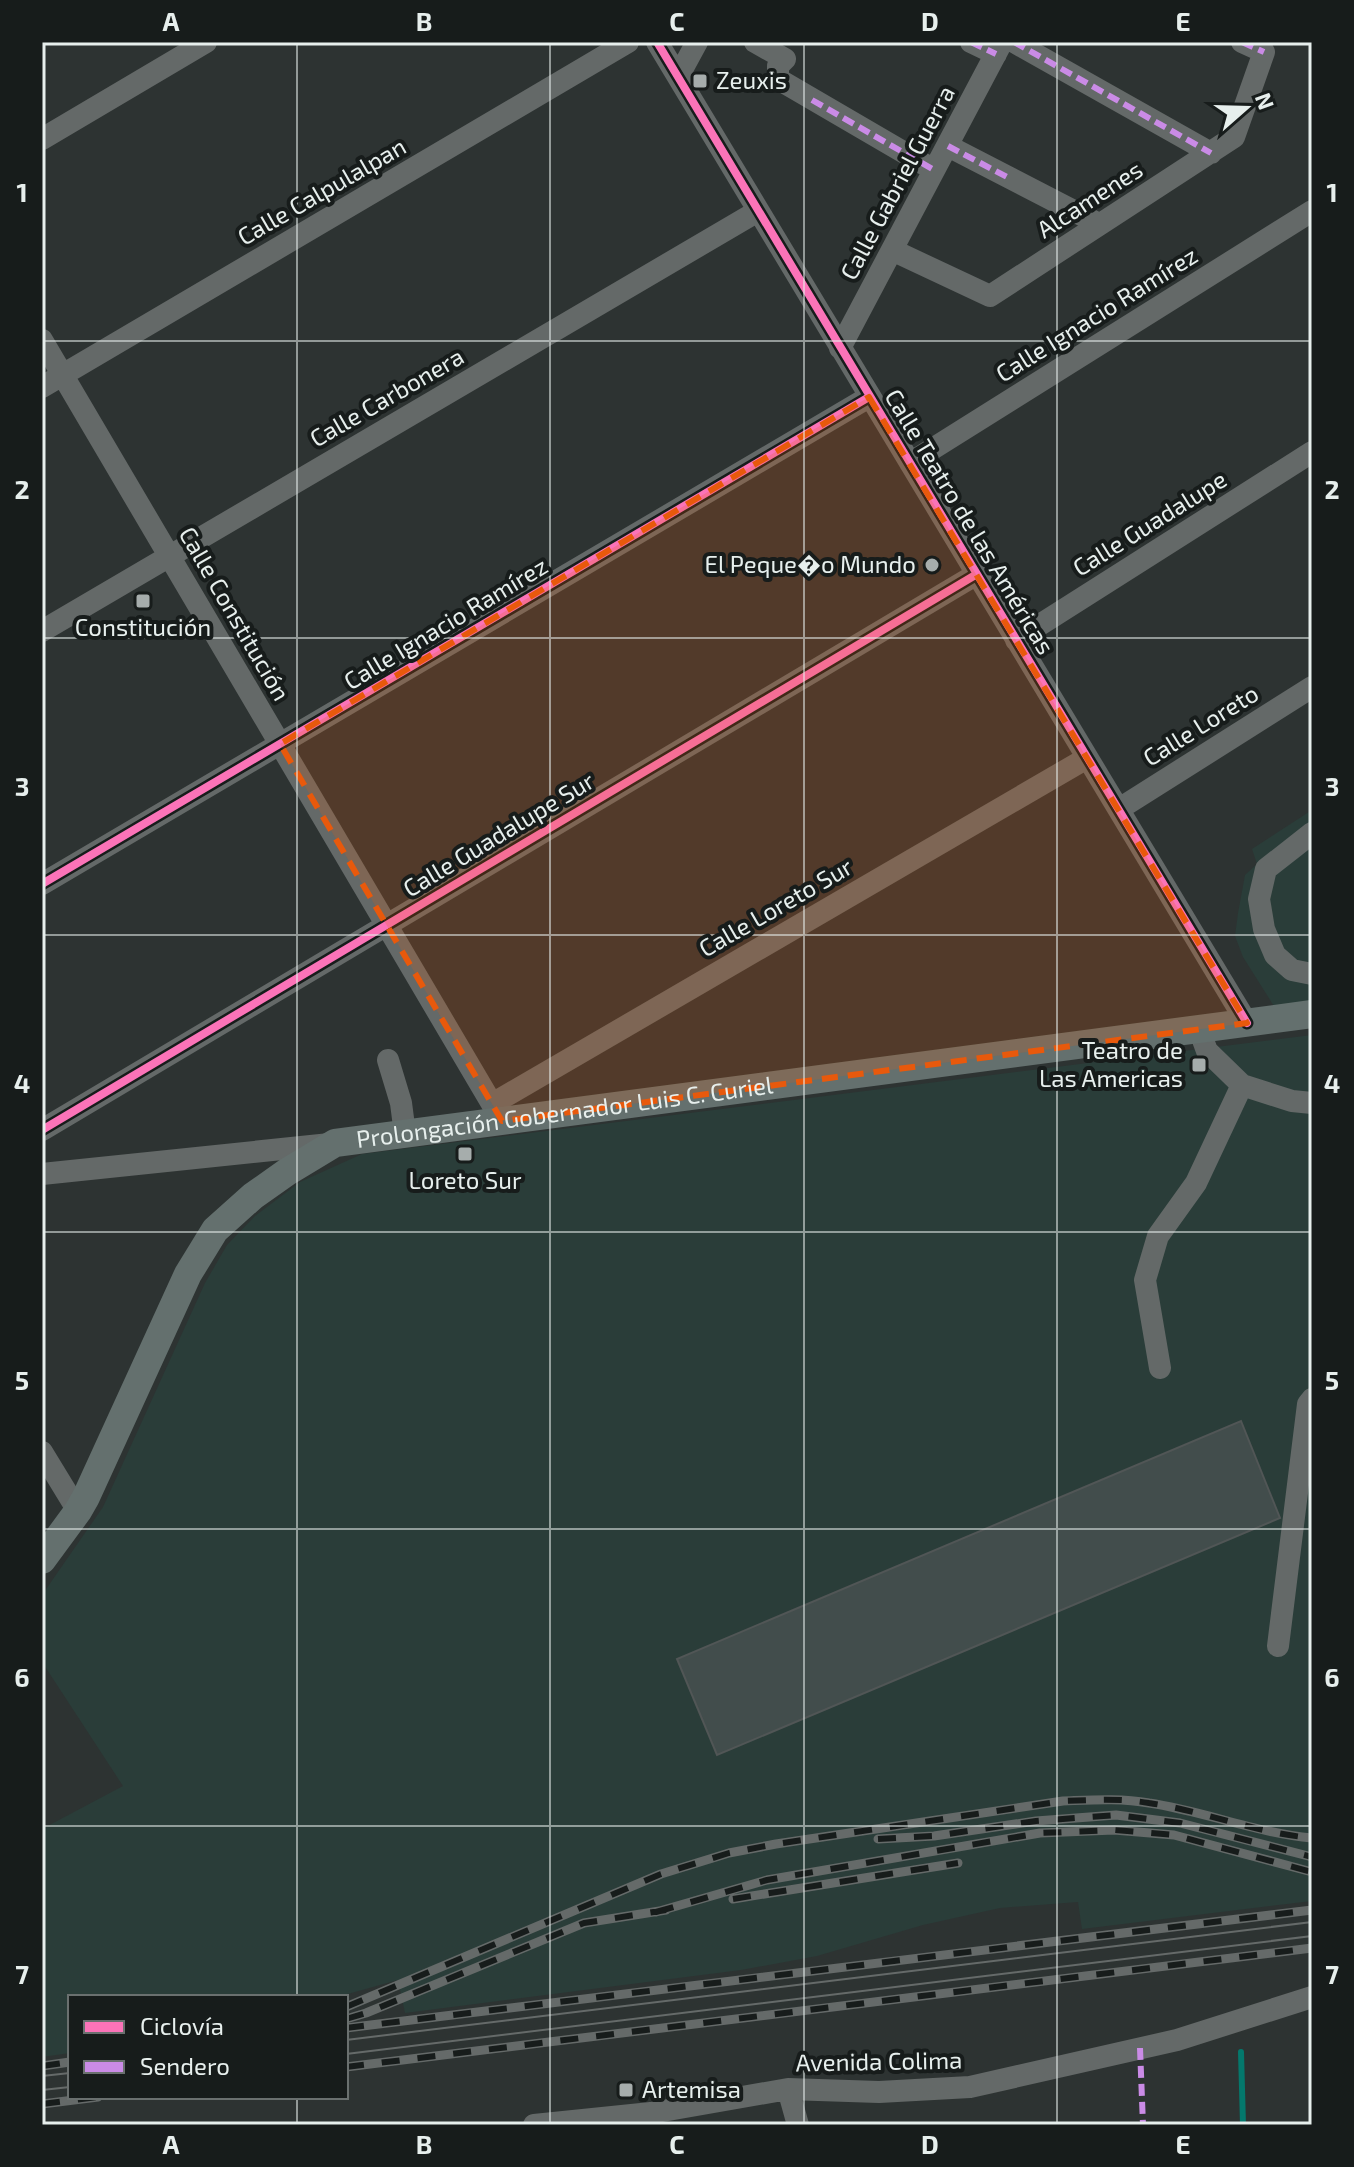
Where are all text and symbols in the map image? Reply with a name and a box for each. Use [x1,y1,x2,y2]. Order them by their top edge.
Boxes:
text: A [163,5,180,36]
text: B [416,5,432,36]
text: C [669,5,685,36]
text: D [921,5,939,36]
text: E [1175,5,1191,36]
place label: Zeuxis [716,65,787,94]
north arrow [1206,68,1286,148]
marker: Zeuxis [691,72,709,90]
street label: Calle Gabriel Guerra [833,80,960,284]
text: N [1251,89,1281,113]
street label: Calle Calpulalpan [232,131,411,251]
street label: Alcamenes [1031,154,1147,244]
text: 1 [16,176,28,207]
text: 1 [1326,176,1338,207]
street label: Calle Ignacio Ramírez [990,240,1202,388]
street label: Calle Carbonera [304,341,468,452]
street label: Calle Teatro de las Américas [879,383,1061,659]
street label: Calle Guadalupe [1067,464,1231,582]
text: 2 [14,473,30,504]
text: 2 [1324,473,1340,504]
street label: Calle Constitución [174,521,297,705]
place label: El Peque�o Mundo [704,549,916,578]
street label: Calle Ignacio Ramírez [338,550,552,695]
marker: El Peque�o Mundo [923,556,941,574]
marker: Constitución [134,592,152,610]
place label: Constitución [75,612,211,641]
street label: Calle Loreto [1137,678,1263,772]
street label: Calle Guadalupe Sur [397,765,599,902]
text: 3 [15,770,29,801]
text: 3 [1325,770,1339,801]
street label: Calle Loreto Sur [693,851,857,962]
place label: Teatro de Las Americas [1039,1035,1183,1092]
marker: Teatro de Las Americas [1190,1056,1208,1074]
text: 4 [14,1067,30,1098]
text: 4 [1324,1067,1340,1098]
street label: Prolongación Gobernador Luis C. Curiel [354,1069,774,1153]
marker: Loreto Sur [456,1145,474,1163]
place label: Loreto Sur [408,1165,522,1194]
text: 5 [15,1364,29,1395]
text: 5 [1325,1364,1339,1395]
text: 6 [14,1661,30,1692]
text: 6 [1324,1661,1340,1692]
text: 7 [15,1958,29,1989]
text: 7 [1325,1958,1339,1989]
legend [68,1995,348,2099]
text: Ciclovía [140,2011,224,2040]
street label: Avenida Colima [795,2045,963,2076]
text: Sendero [140,2051,230,2080]
place label: Artemisa [642,2074,741,2103]
marker: Artemisa [617,2081,635,2099]
text: A [163,2128,180,2159]
text: B [416,2128,432,2159]
text: C [669,2128,685,2159]
text: D [921,2128,939,2159]
text: E [1175,2128,1191,2159]

